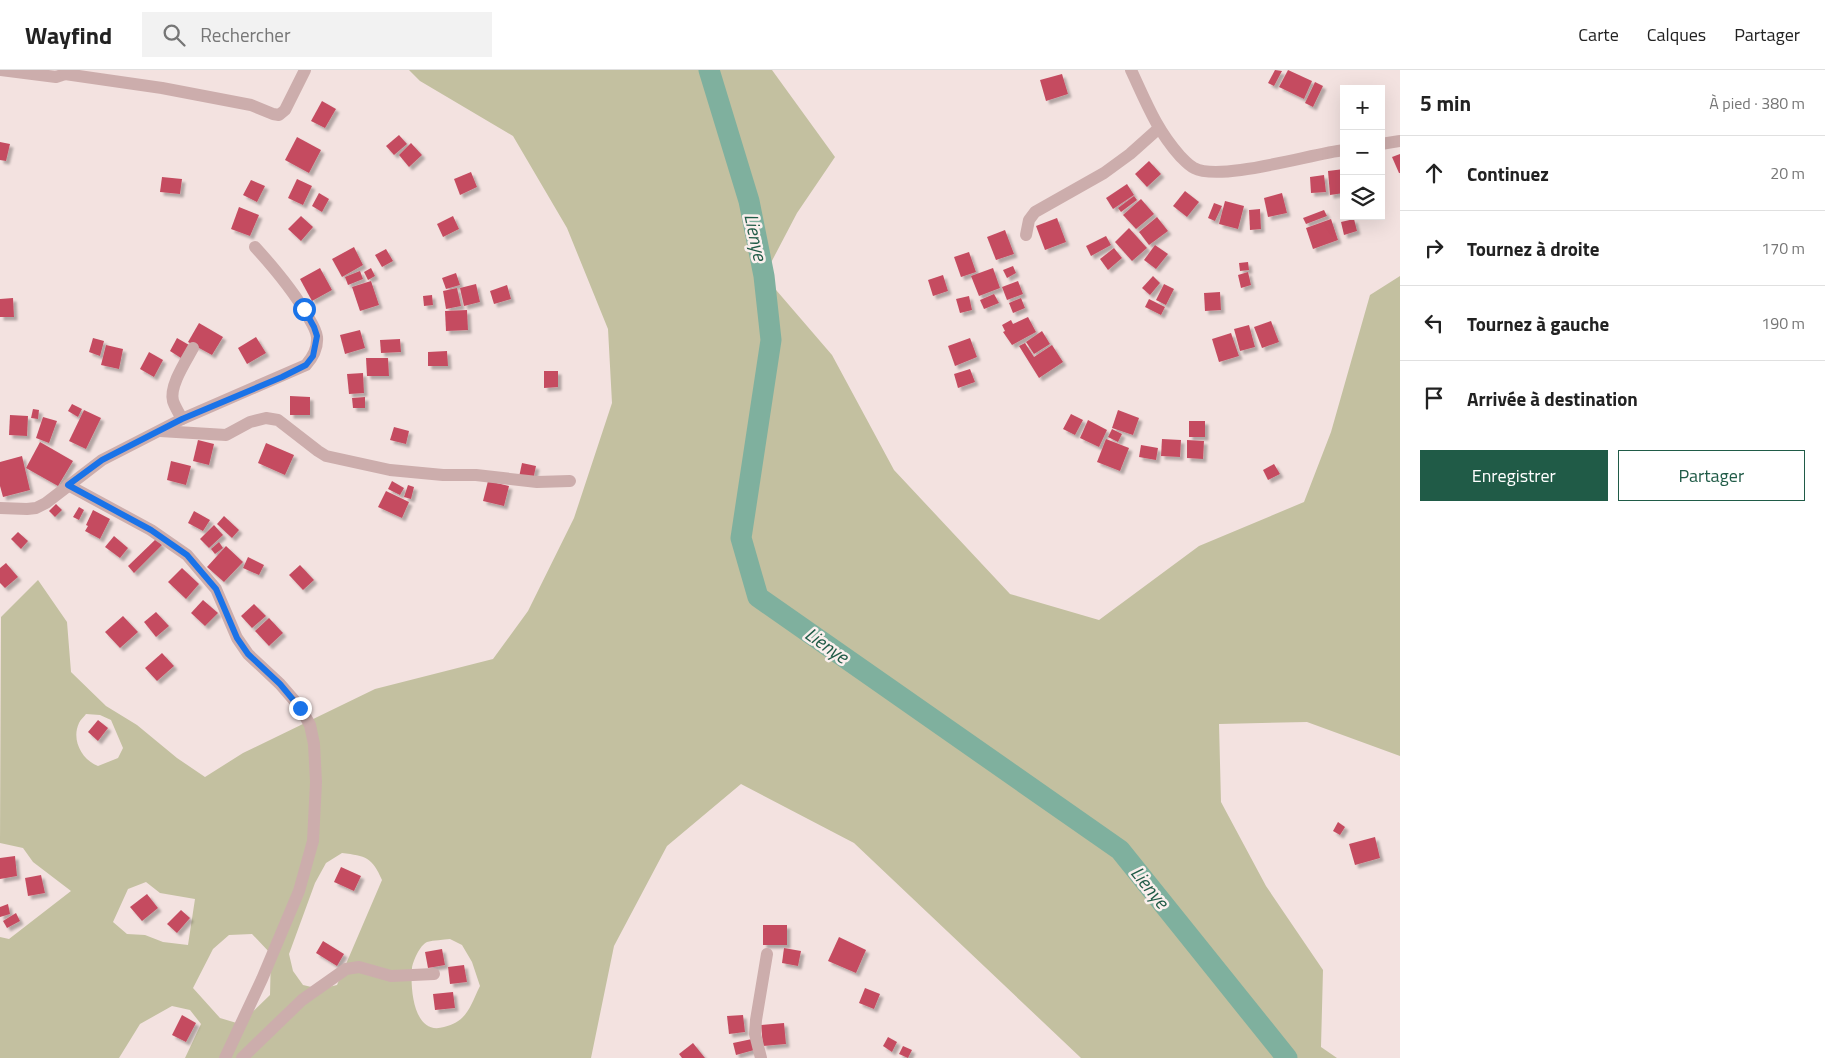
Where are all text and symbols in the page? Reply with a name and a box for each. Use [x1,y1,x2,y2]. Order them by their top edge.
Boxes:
search box [142,12,492,57]
text: Wayfind [25,17,112,53]
text: Rechercher [200,20,291,49]
icon: search [160,21,188,49]
text: Carte [1578,21,1619,48]
text: Calques [1647,21,1706,48]
text: Partager [1734,21,1800,48]
map controls [1340,85,1385,220]
button: + [1340,85,1385,130]
text: 5 min [1420,87,1471,119]
text: À pied · 380 m [1709,91,1805,115]
button: − [1340,130,1385,175]
icon: ahead [1420,159,1448,187]
text: Continuez [1467,159,1549,188]
text: 20 m [1770,161,1805,185]
button: layers [1340,175,1385,220]
water label: Lienye [737,211,776,264]
icon: right [1420,234,1448,262]
text: Tournez à droite [1467,234,1599,263]
text: 170 m [1761,236,1805,260]
route start [293,298,316,321]
icon: left [1420,309,1448,337]
text: Tournez à gauche [1467,309,1609,338]
text: 190 m [1761,311,1805,335]
icon: arrive [1420,384,1448,412]
text: Arrivée à destination [1467,384,1638,413]
button: Enregistrer [1420,450,1608,501]
button: Partager [1618,450,1805,501]
water label: Lienye [800,619,856,671]
route end [289,697,312,720]
water label: Lienye [1124,859,1177,915]

